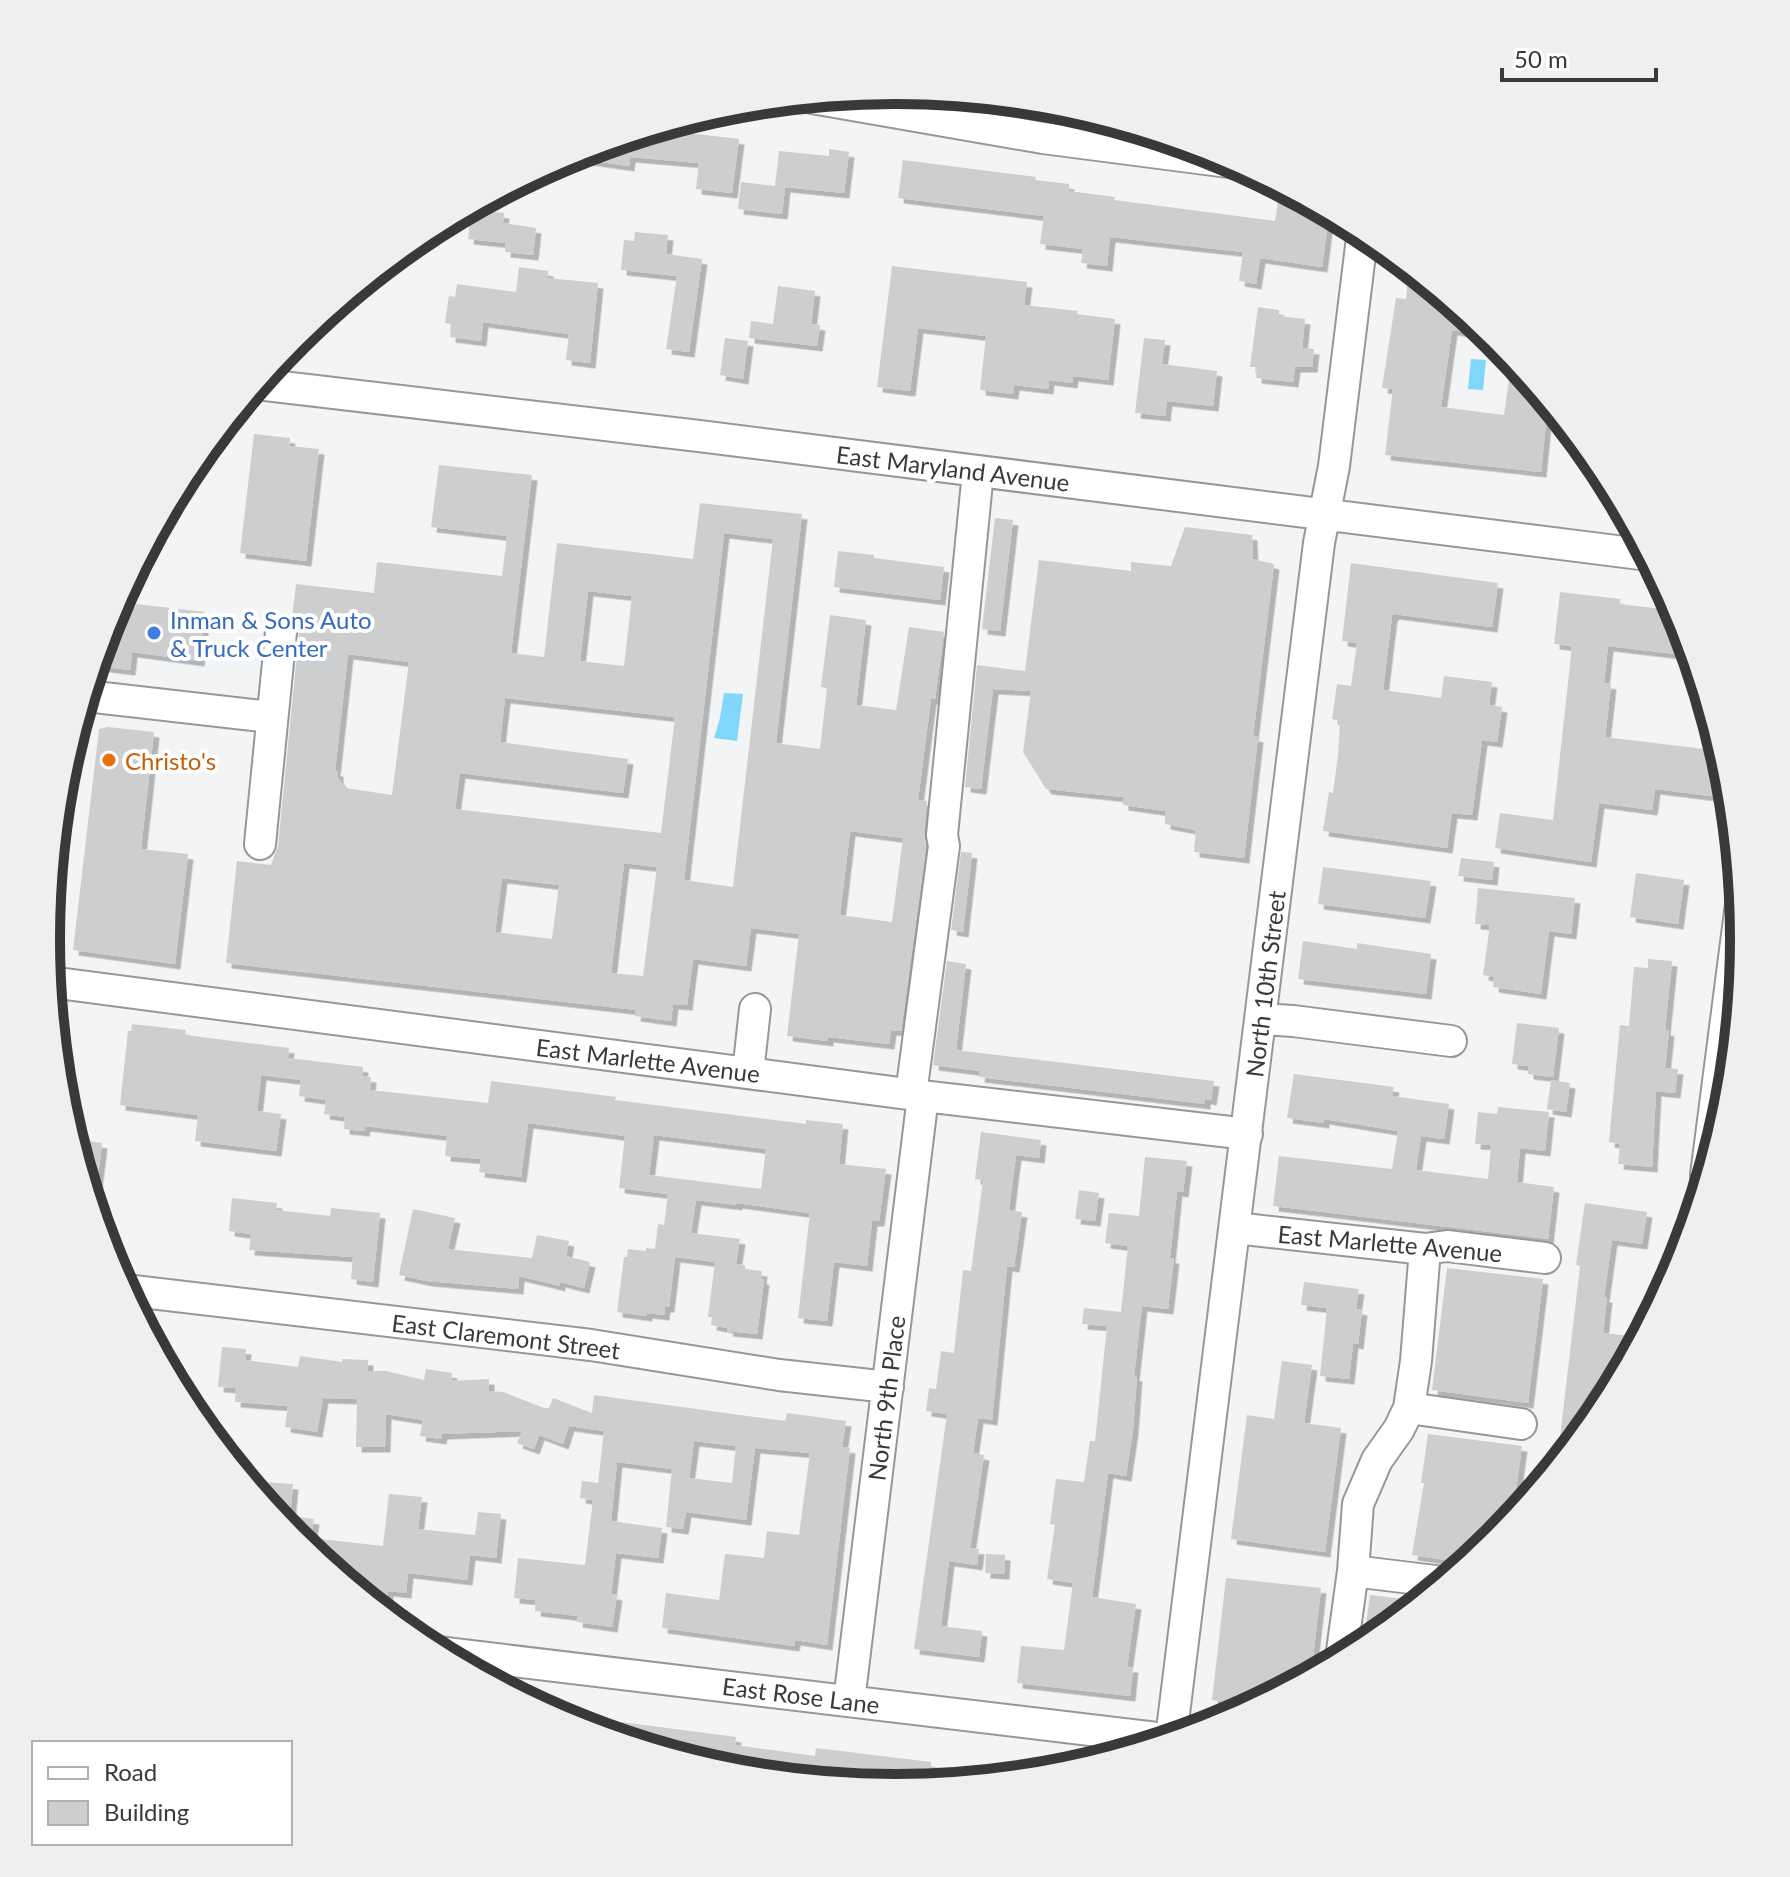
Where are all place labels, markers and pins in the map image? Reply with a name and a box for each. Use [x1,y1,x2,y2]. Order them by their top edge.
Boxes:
place label: Inman & Sons Auto & Truck Center [170,605,372,662]
marker: Inman & Sons Auto & Truck Center [145,624,163,642]
place label: Christo's [125,746,216,775]
marker: Christo's [100,751,118,769]

